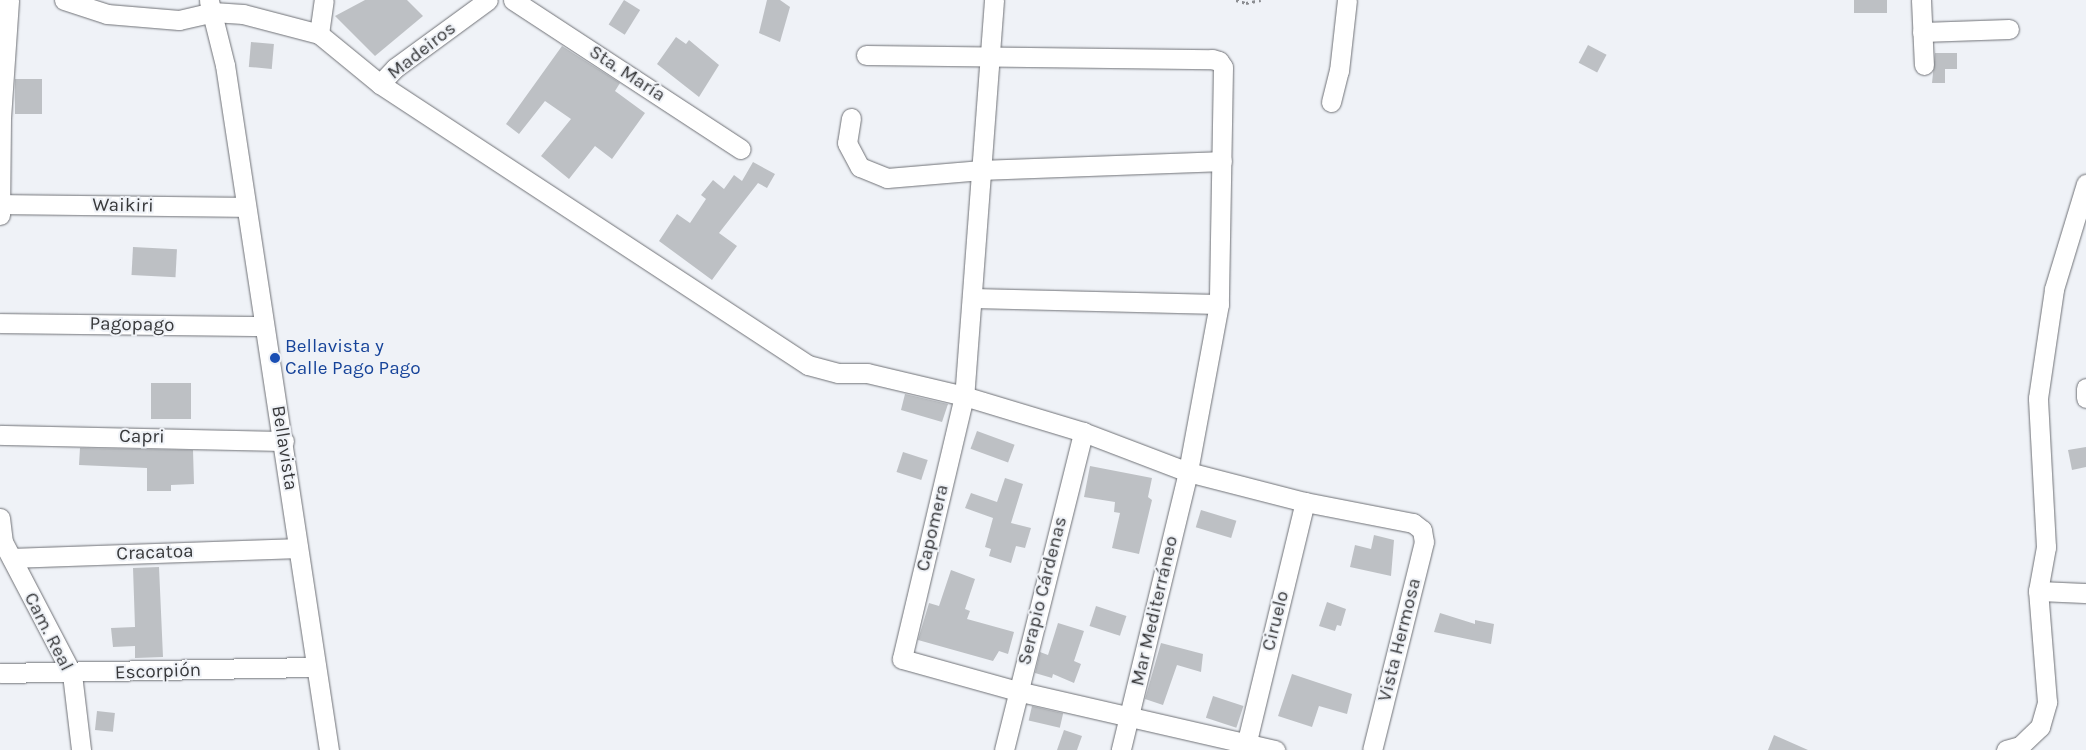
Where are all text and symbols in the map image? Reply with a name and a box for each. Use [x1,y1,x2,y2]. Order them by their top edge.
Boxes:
street label: Madeiros [383,17,461,85]
street label: Sta. María [585,41,669,107]
street label: Waikiri [92,194,154,218]
street label: Pagopago [89,313,175,337]
place label: Bellavista y Calle Pago Pago [285,336,421,380]
marker: Bellavista y Calle Pago Pago [269,352,281,364]
street label: Bellavista [266,404,302,492]
street label: Capri [119,425,165,449]
street label: Capomera [912,482,954,574]
street label: Serapio Cárdenas [1014,514,1072,668]
street label: Mar Mediterráneo [1127,534,1183,688]
street label: Cracatoa [116,540,194,566]
street label: Vista Hermosa [1374,576,1426,704]
street label: Cam. Real [19,589,77,675]
street label: Ciruelo [1258,589,1294,653]
street label: Escorpión [114,659,202,685]

